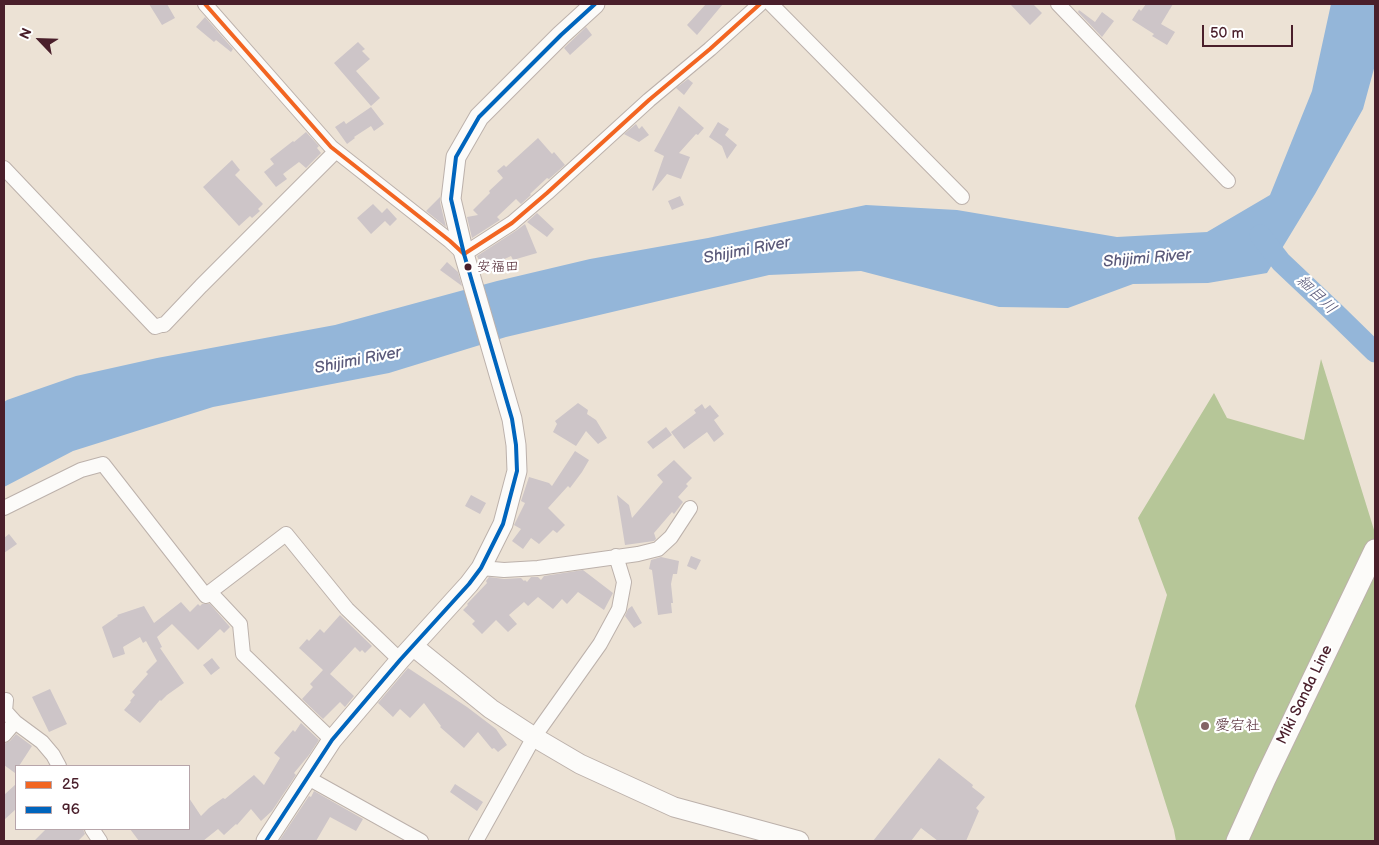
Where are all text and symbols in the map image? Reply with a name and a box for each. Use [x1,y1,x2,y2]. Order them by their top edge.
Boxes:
north arrow [15,15,65,65]
scale bar [1204,15,1295,47]
text: 50 m [1210,24,1244,43]
text: N [16,25,36,42]
water label: Shijimi River [702,233,792,269]
water label: Shijimi River [1102,246,1192,272]
place label: 安福田 [477,259,519,275]
marker: 安福田 [463,262,473,272]
water label: 細目川 [1292,271,1340,319]
water label: Shijimi River [313,343,403,379]
street label: Miki Sanda Line [1273,643,1337,747]
place label: 愛宕社 [1215,717,1260,735]
marker: 愛宕社 [1199,720,1211,732]
legend [15,765,190,830]
text: 25 [62,775,79,794]
text: 96 [62,800,80,819]

